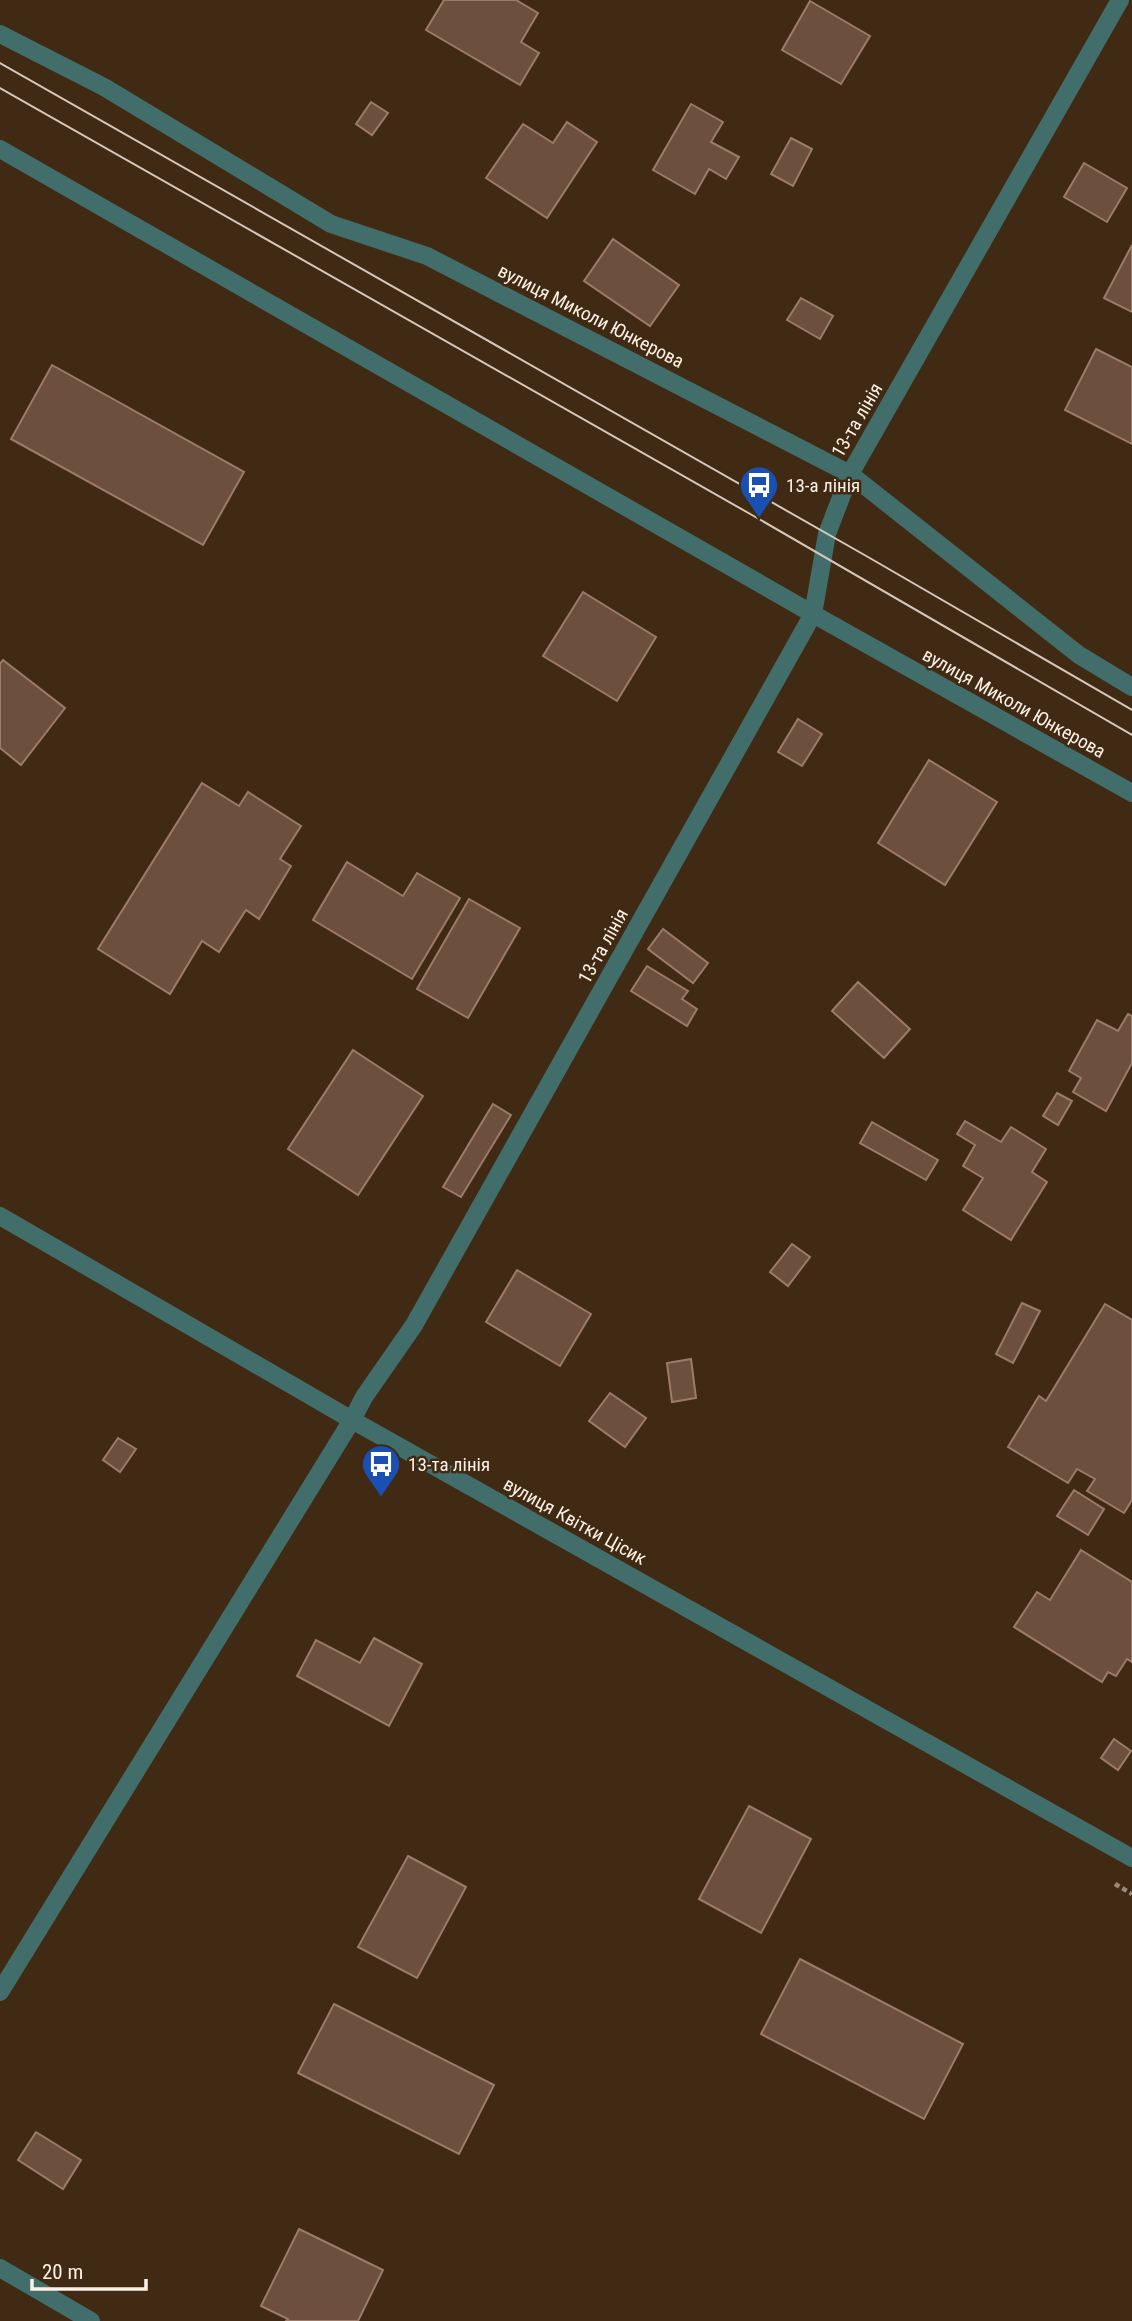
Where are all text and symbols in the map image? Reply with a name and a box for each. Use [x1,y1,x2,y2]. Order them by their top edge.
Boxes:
street label: вулиця Миколи Юнкерова [494,259,688,373]
street label: 13-та лінія [827,379,887,461]
bus stop icon: 13-а лінія [738,464,780,519]
place label: 13-а лінія [786,474,860,497]
street label: вулиця Миколи Юнкерова [918,643,1110,763]
street label: 13-та лінія [573,905,633,987]
bus stop icon: 13-та лінія [360,1443,402,1498]
place label: 13-та лінія [408,1453,490,1476]
street label: вулиця Квітки Цісик [500,1472,650,1570]
scale bar [32,2248,145,2292]
text: 20 m [42,2260,83,2284]

